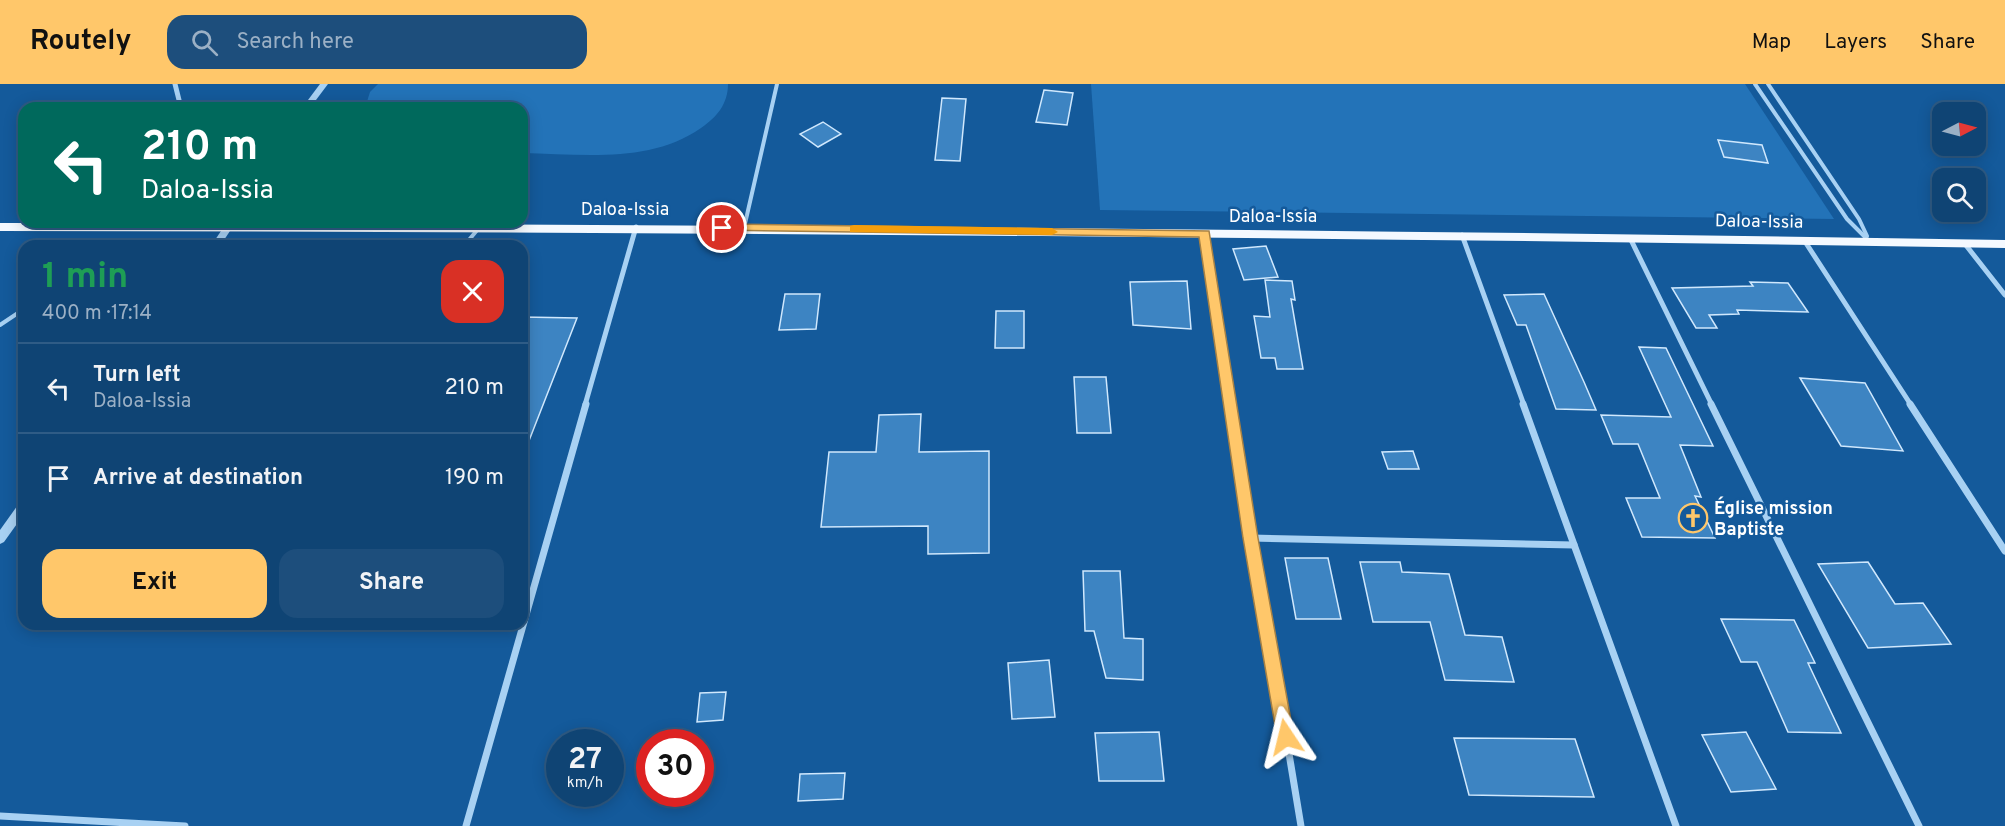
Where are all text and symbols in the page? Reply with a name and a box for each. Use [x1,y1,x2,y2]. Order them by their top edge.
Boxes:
search box [167,15,587,69]
text: Routely [30,24,131,60]
icon: search [188,26,221,59]
text: Search here [236,29,354,56]
text: Map [1752,29,1791,56]
text: Layers [1824,29,1887,56]
text: Share [1920,29,1975,56]
north arrow [1932,102,1986,156]
map controls [1932,102,1986,222]
text: 210 m [141,122,258,175]
icon: left [42,126,120,204]
button: search [1932,168,1986,222]
text: Daloa-Issia [141,174,274,208]
street label: Daloa-Issia [581,199,669,222]
pin [696,202,747,253]
street label: Daloa-Issia [1229,206,1317,229]
street label: Daloa-Issia [1715,210,1803,235]
icon: arrive [705,211,738,244]
text: 1 min [42,255,128,301]
button: close [441,260,504,323]
text: 400 m · 17:14 [42,301,152,327]
text: Turn left [93,362,181,389]
icon: left [42,372,75,405]
text: 210 m [444,375,504,402]
text: Daloa-Issia [93,389,191,415]
icon: arrive [42,462,75,495]
text: Arrive at destination [93,465,303,492]
text: 190 m [445,465,504,492]
place label: Église mission Baptiste [1714,496,1833,542]
church icon: Église mission Baptiste [1677,502,1709,534]
button: Exit [42,549,267,618]
button: Share [279,549,504,618]
position arrow [1254,705,1318,769]
speed limit sign: 30 [636,729,714,807]
text: 27 [568,742,602,779]
text: km/h [567,774,603,793]

